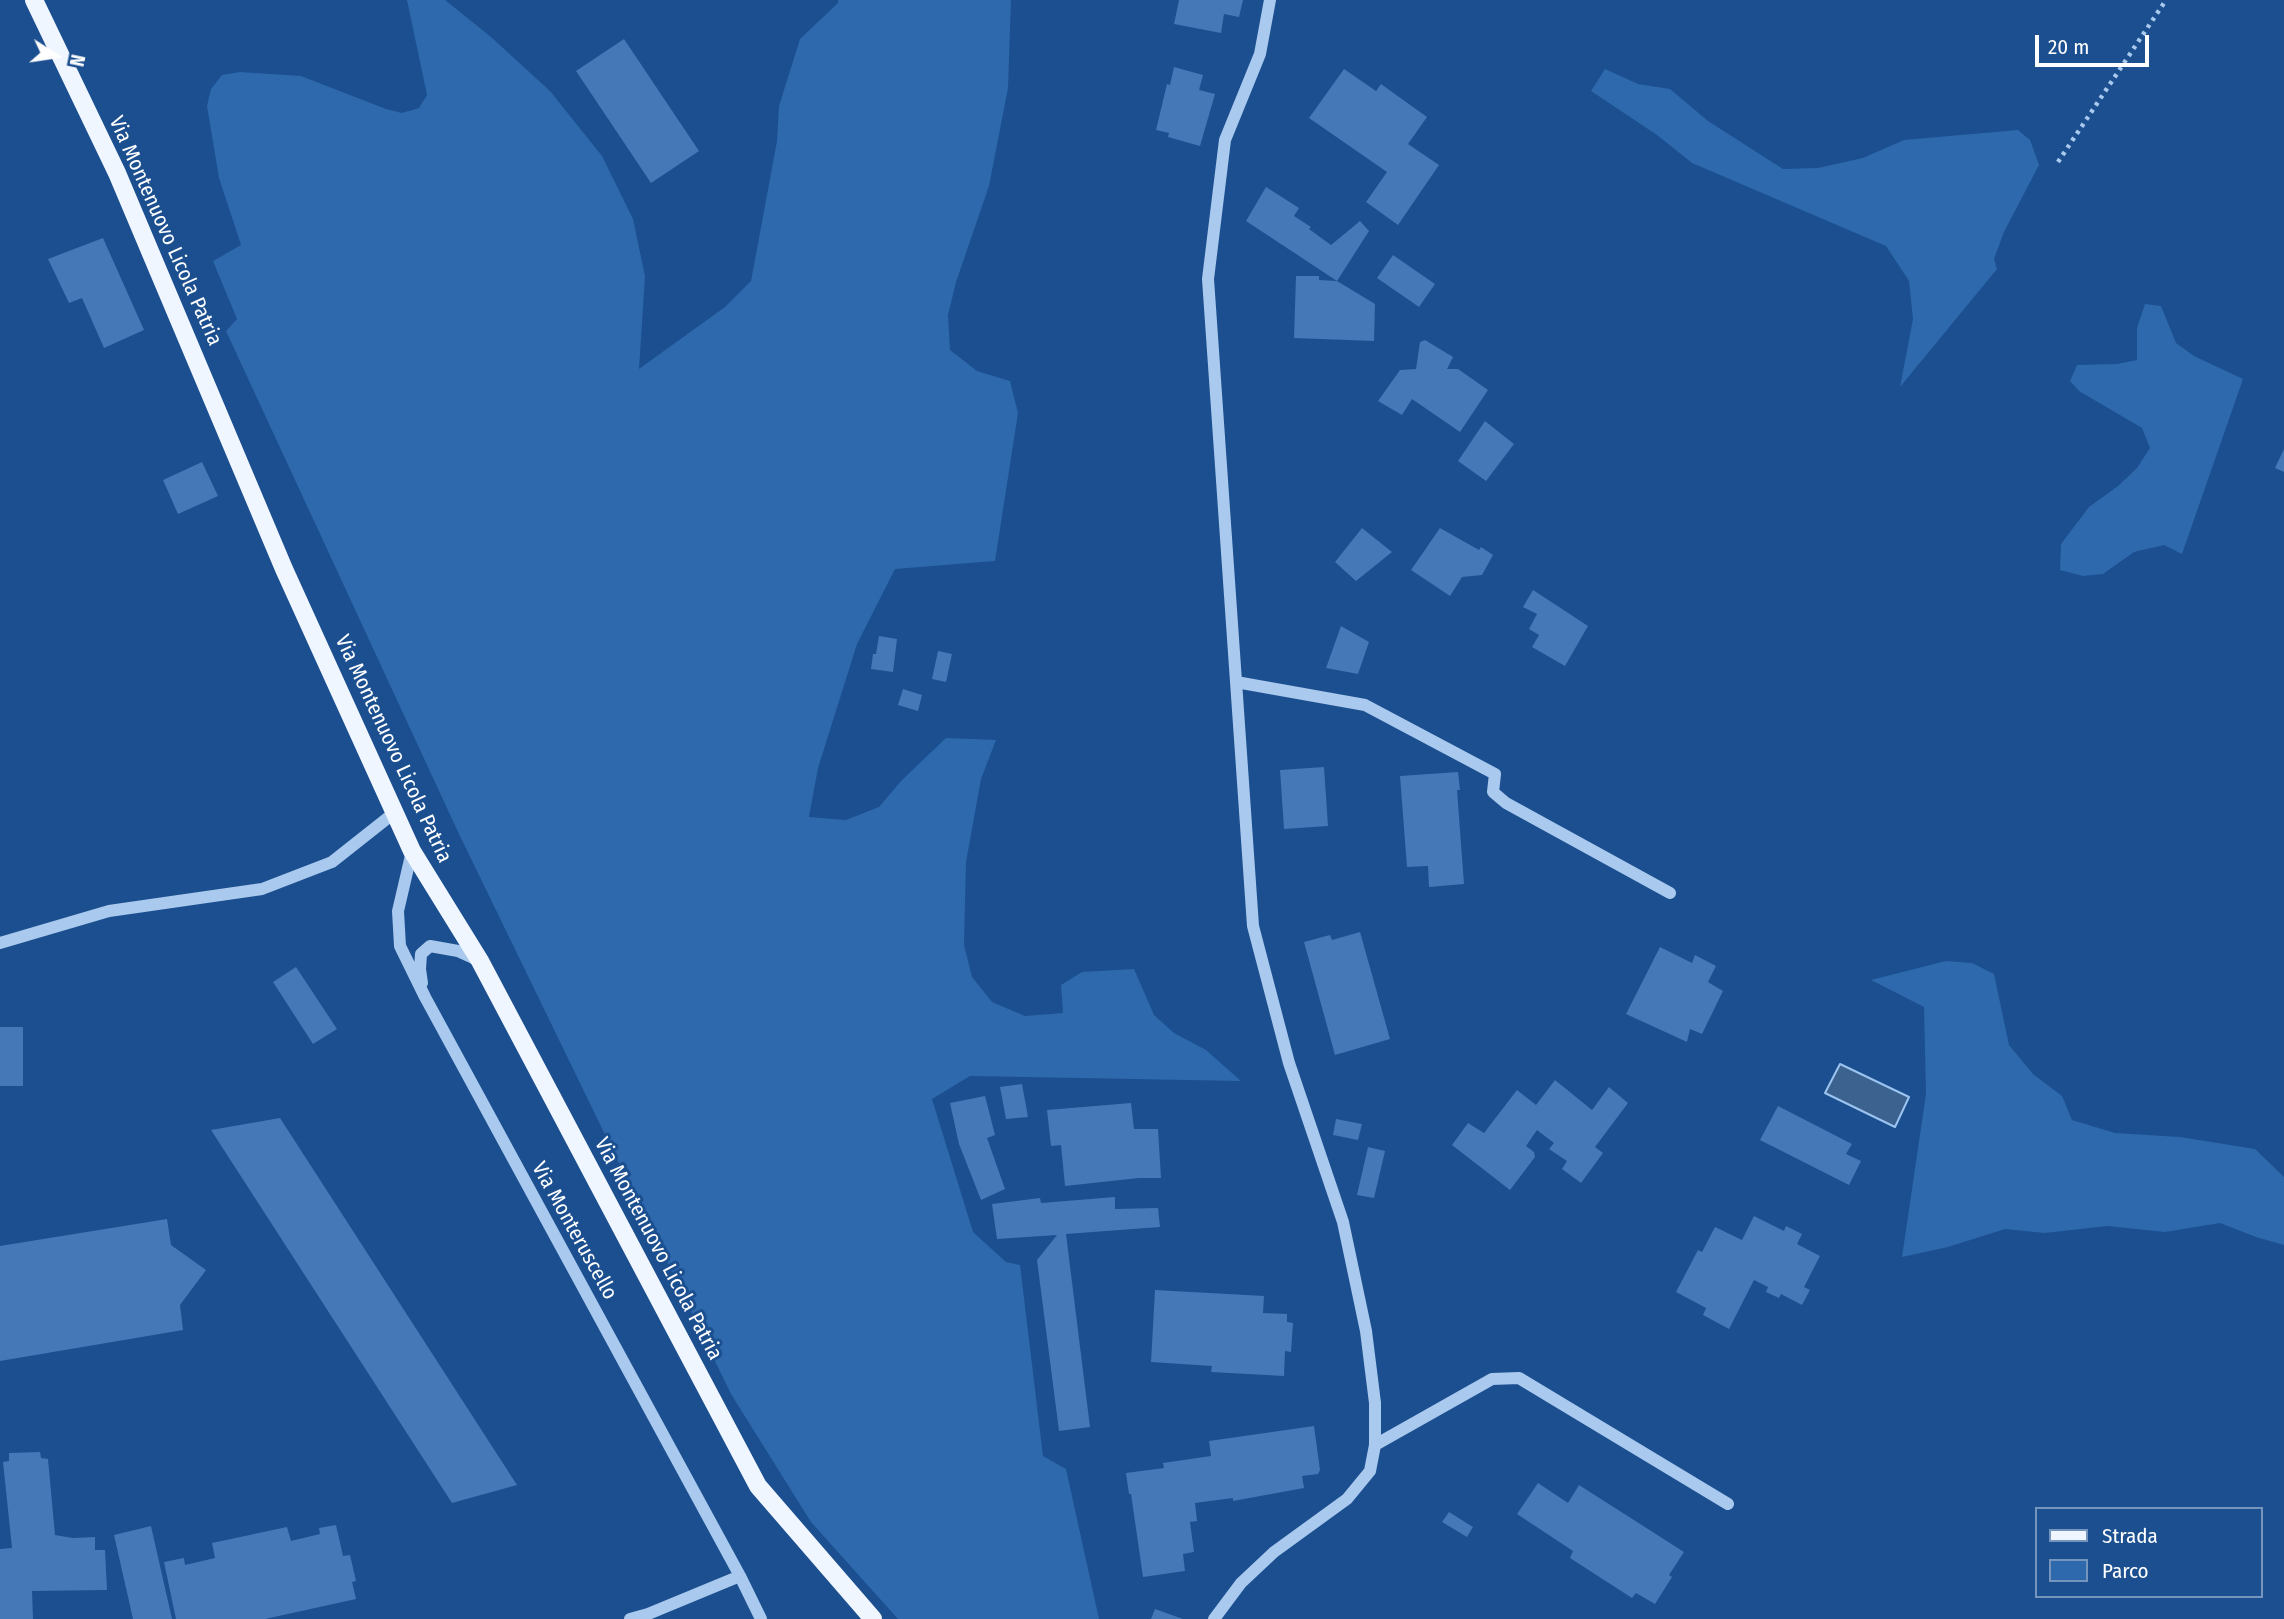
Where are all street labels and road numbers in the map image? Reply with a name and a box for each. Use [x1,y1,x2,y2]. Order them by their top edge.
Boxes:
street label: Via Montenuovo Licola Patria [103,112,227,350]
street label: Via Montenuovo Licola Patria [329,631,457,867]
street label: Via Montenuovo Licola Patria [589,1133,727,1365]
street label: Via Monteruscello [526,1158,622,1304]

